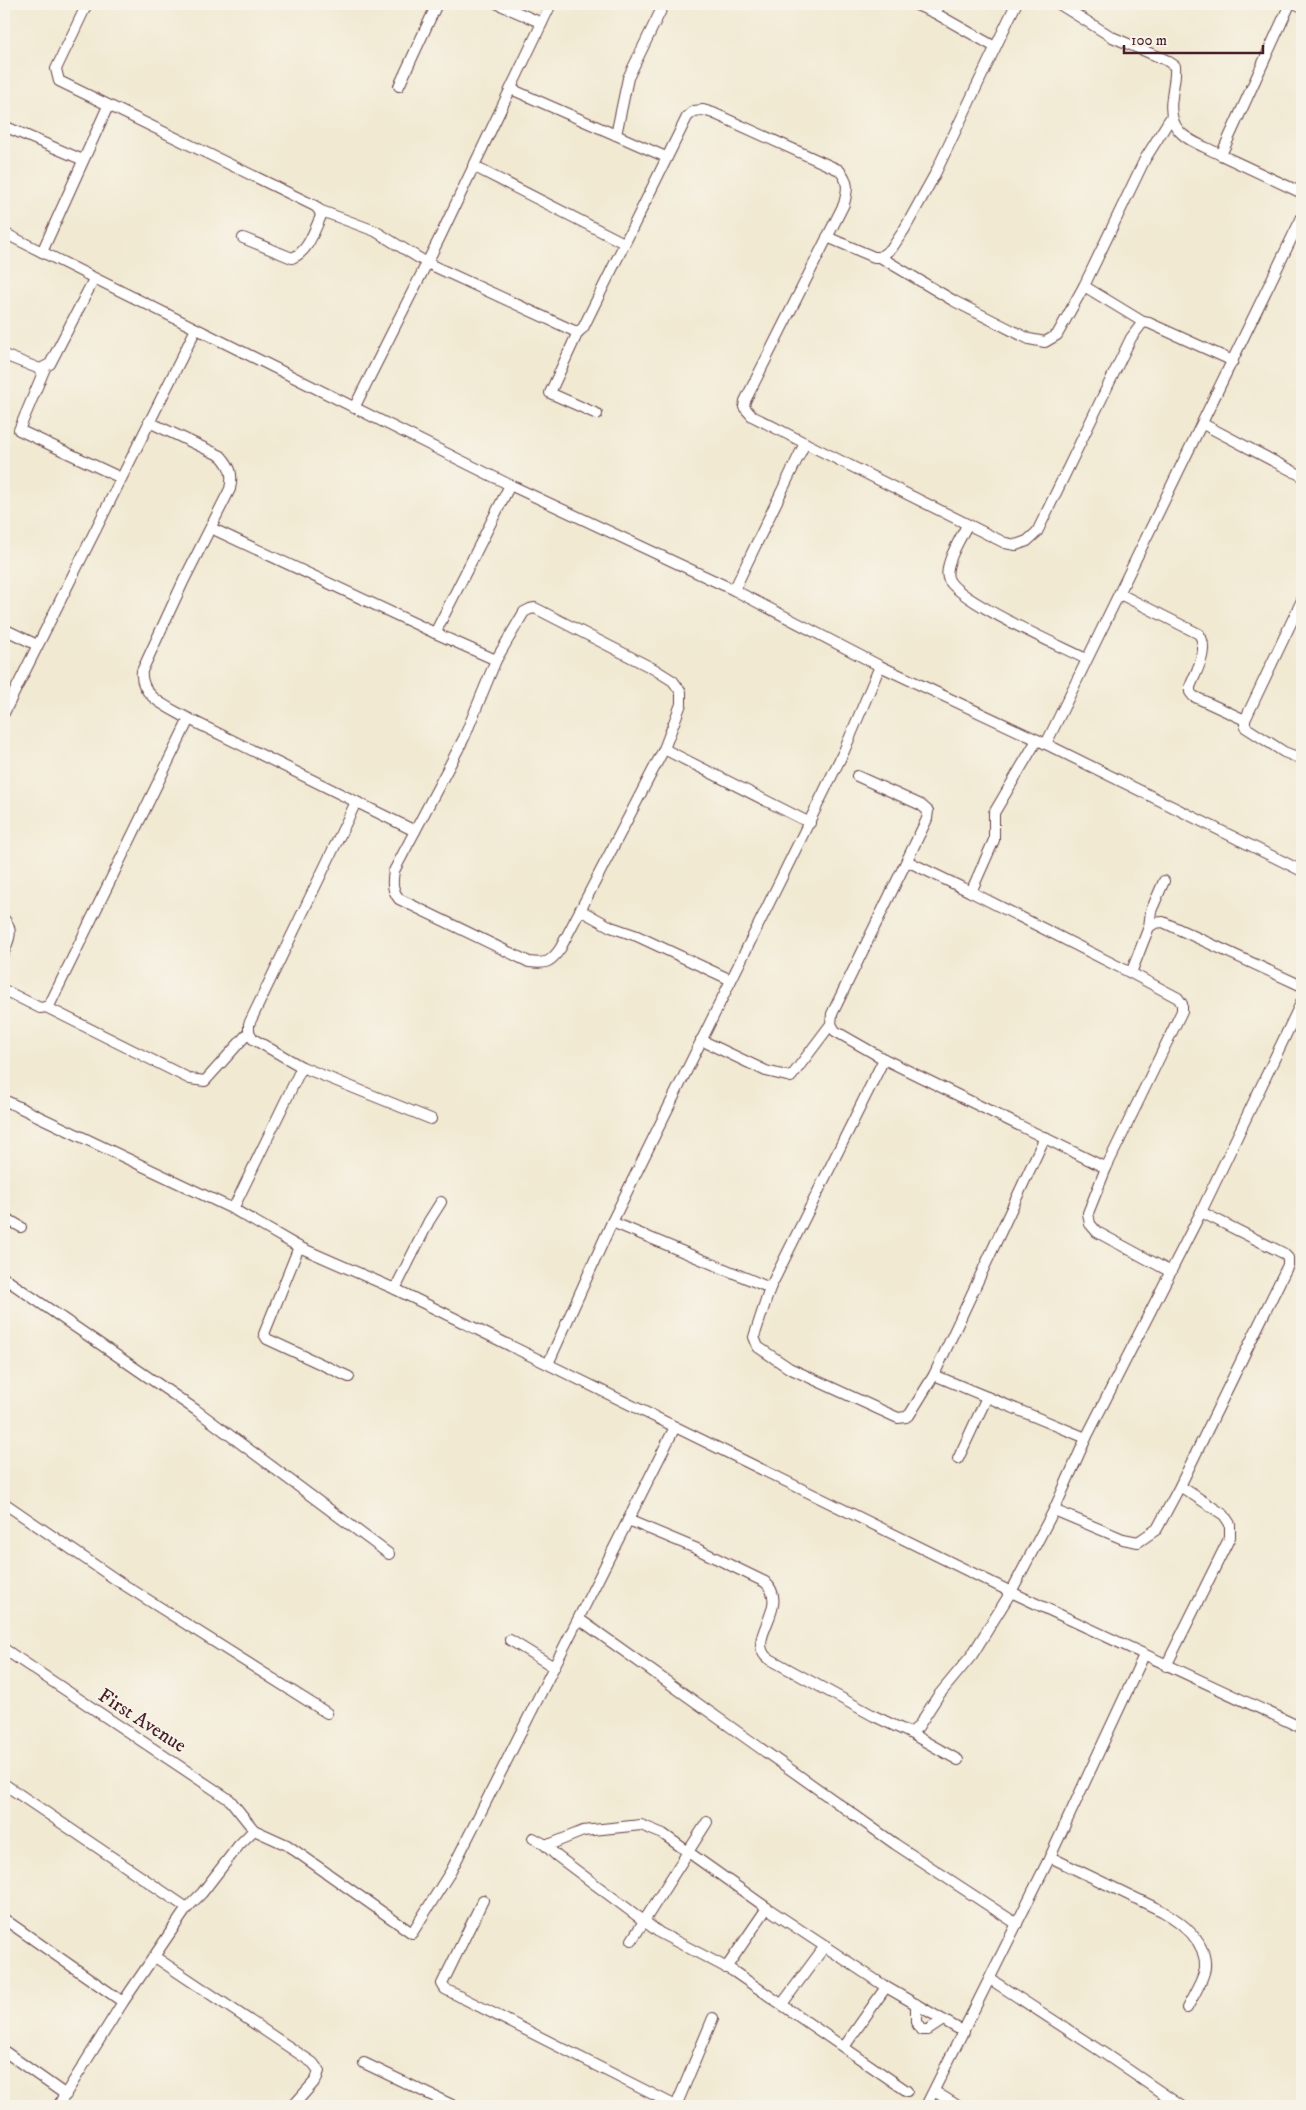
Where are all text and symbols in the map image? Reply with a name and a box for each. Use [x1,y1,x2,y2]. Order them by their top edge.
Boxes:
scale bar [1124,22,1262,54]
text: 100 m [1131,31,1167,50]
street label: First Avenue [93,1683,191,1759]

